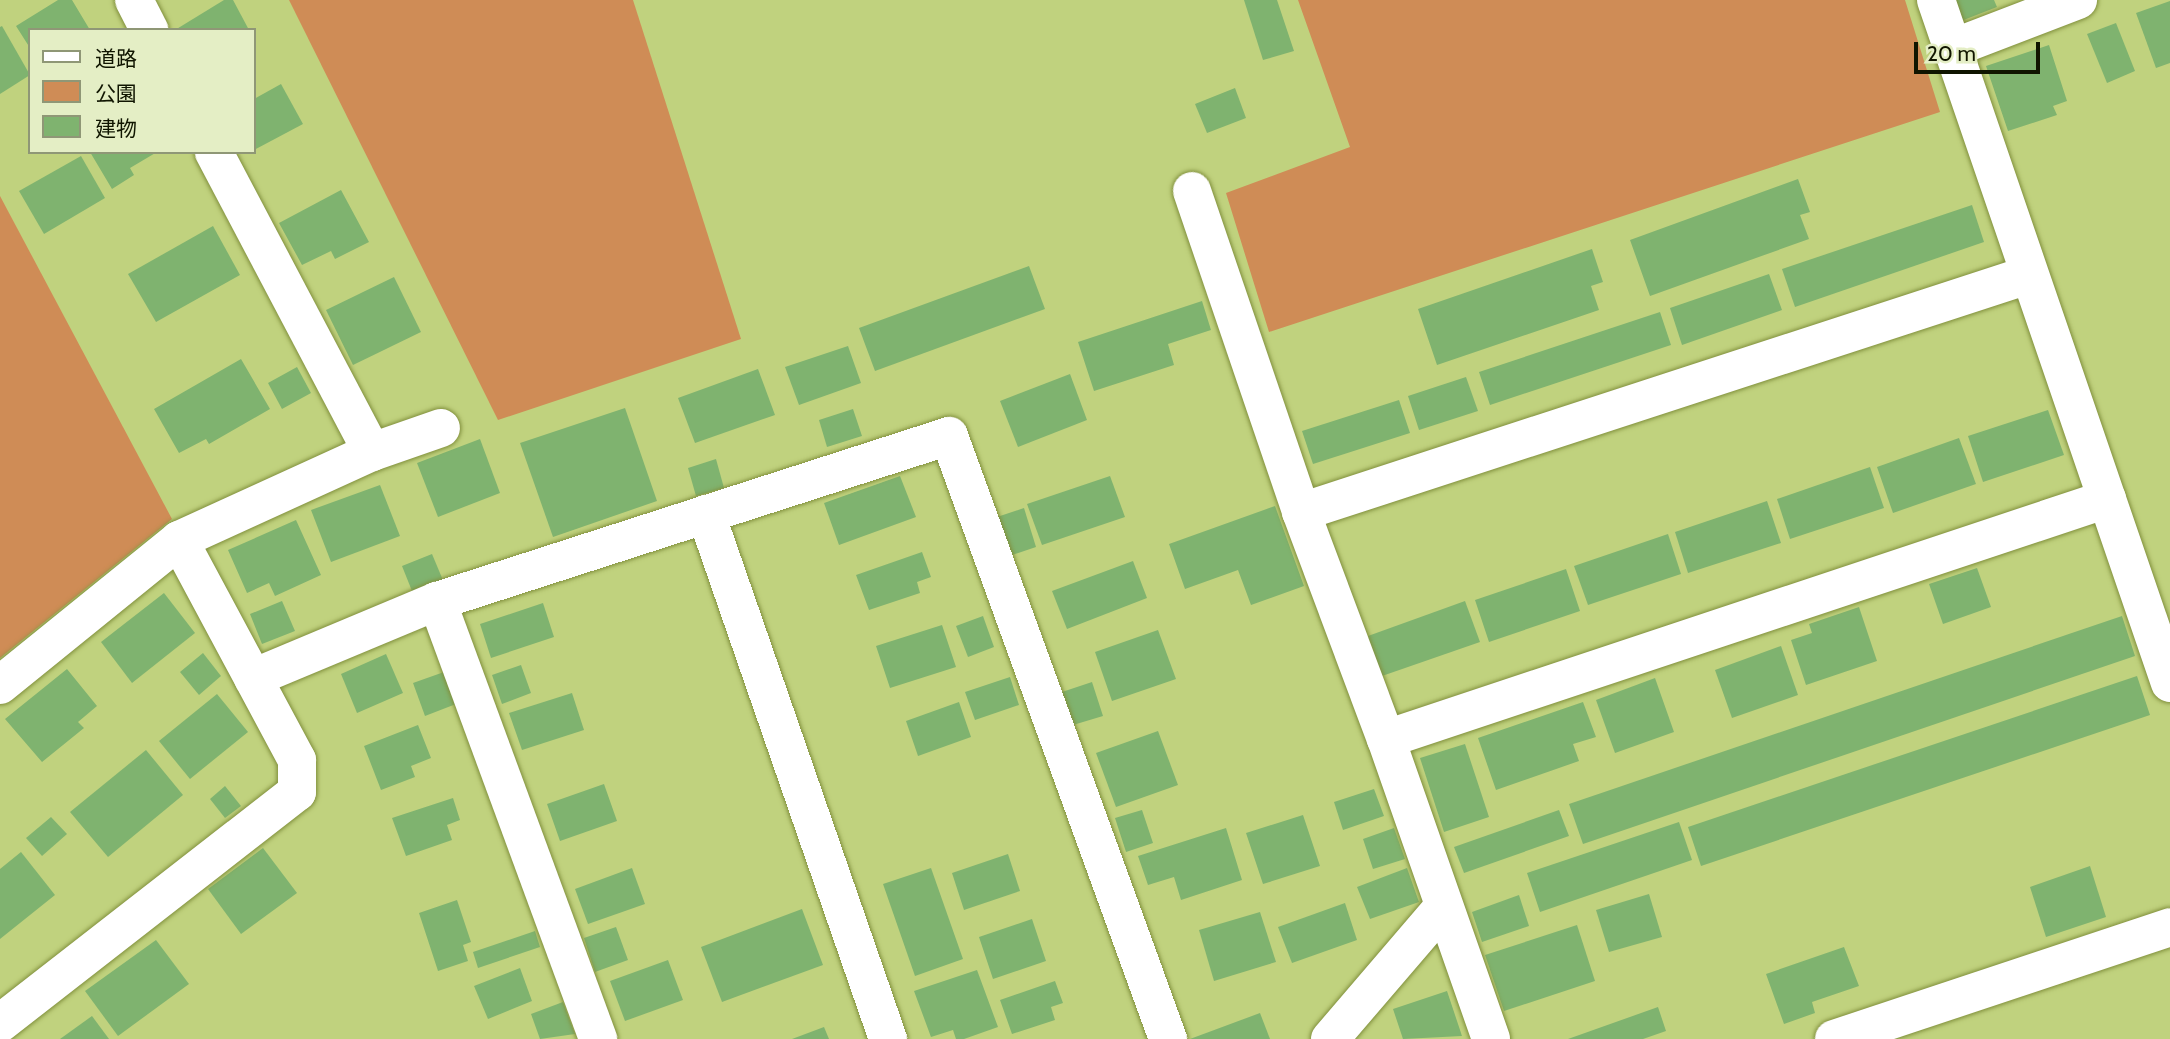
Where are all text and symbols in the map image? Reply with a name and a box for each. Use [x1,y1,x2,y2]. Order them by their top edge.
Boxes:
legend [28,28,256,154]
scale bar [1918,28,2044,72]
text: 20 m [1927,41,1976,66]
text: 道路 [95,46,137,71]
text: 公園 [95,81,137,106]
text: 建物 [95,116,137,141]

